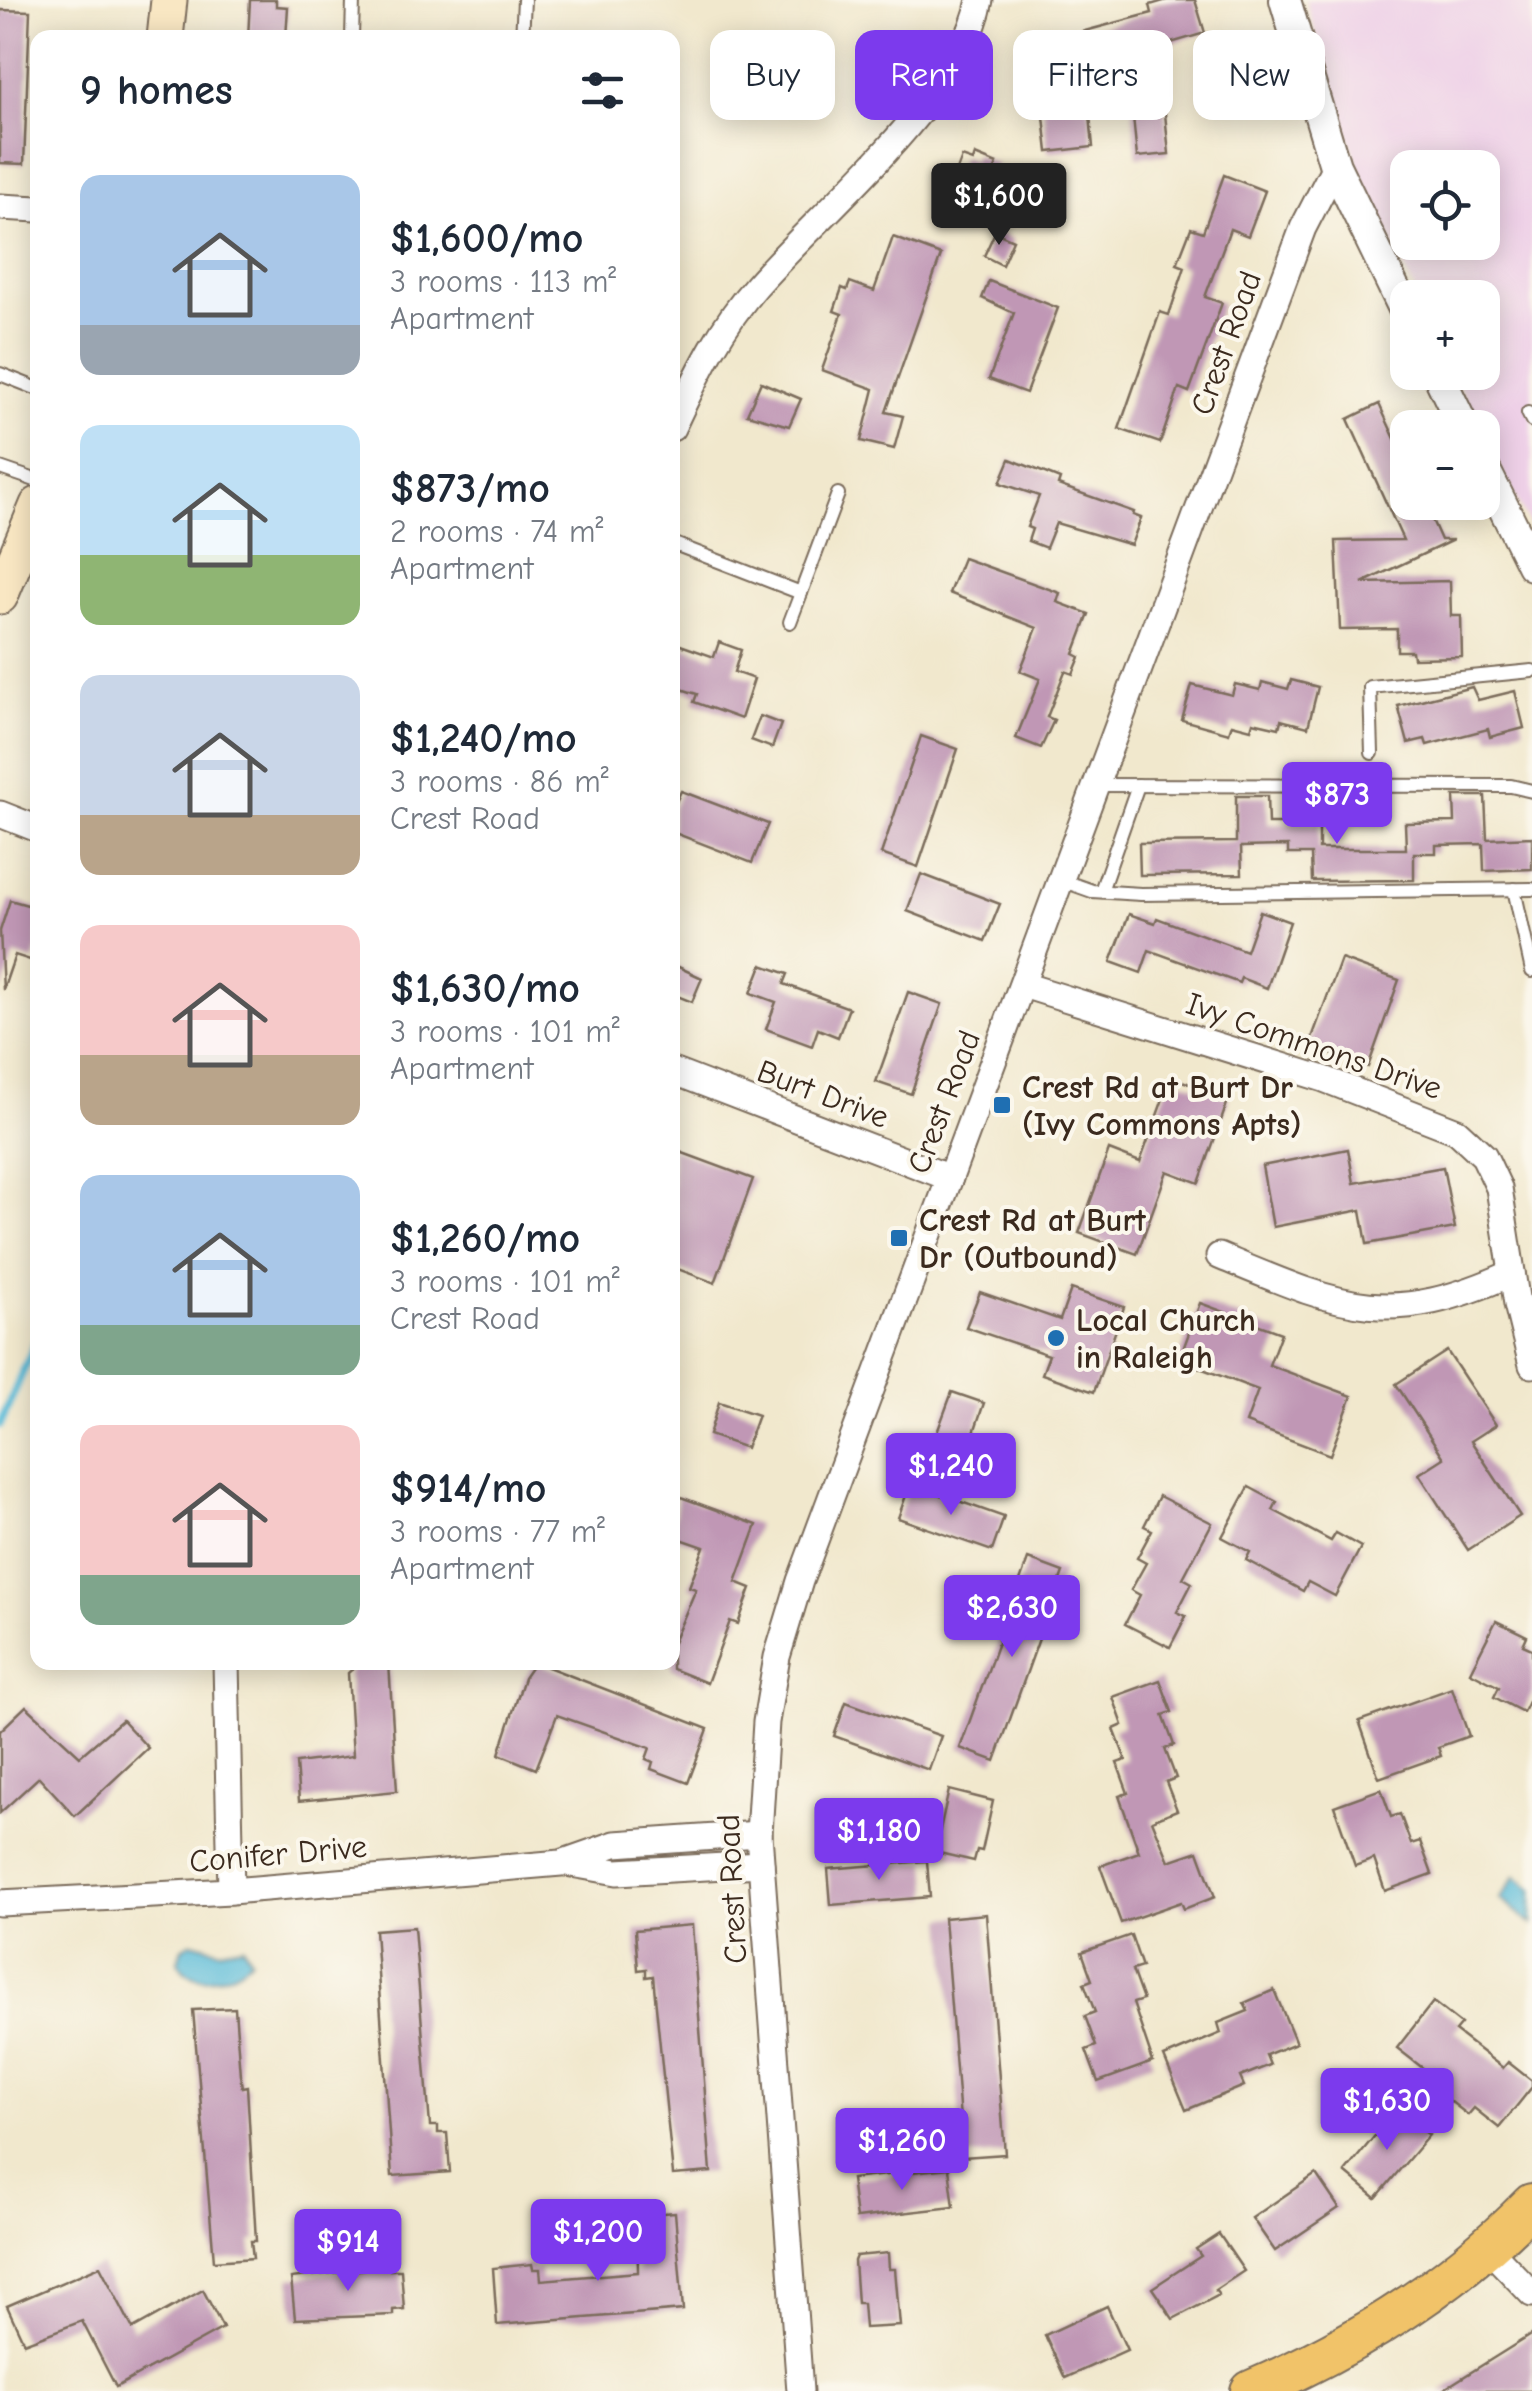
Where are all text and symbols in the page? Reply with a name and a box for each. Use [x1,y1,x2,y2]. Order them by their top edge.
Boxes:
chip: Buy [710,30,835,120]
chip: Rent [855,30,993,120]
chip: Filters [1013,30,1173,120]
chip: New [1193,30,1325,120]
icon: filters [575,63,630,118]
text: 9 homes [80,66,233,115]
map controls [1390,150,1500,520]
button: locate [1390,150,1500,260]
pin: $1,600 [918,163,1080,248]
text: $1,600 [953,177,1045,214]
text: $1,600/mo [390,214,583,263]
icon: home [160,215,280,335]
text: 3 rooms · 113 m² [390,263,616,300]
street label: Crest Road [1183,266,1269,420]
button: + [1390,280,1500,390]
text: Apartment [390,300,533,337]
button: − [1390,410,1500,520]
text: $873/mo [390,464,550,513]
icon: home [160,465,280,585]
text: 2 rooms · 74 m² [390,513,603,550]
text: Apartment [390,550,533,587]
text: $1,240/mo [390,714,577,763]
icon: home [160,715,280,835]
pin: $873 [1278,762,1396,847]
text: 3 rooms · 86 m² [390,763,609,800]
text: $873 [1304,776,1370,813]
text: Crest Road [390,800,540,837]
text: $1,630/mo [390,964,580,1013]
icon: home [160,965,280,1085]
street label: Ivy Commons Drive [1181,985,1447,1107]
text: 3 rooms · 101 m² [390,1013,620,1050]
street label: Crest Road [900,1025,988,1179]
text: Apartment [390,1050,533,1087]
street label: Burt Drive [752,1052,894,1136]
place label: Crest Rd at Burt Dr (Ivy Commons Apts) [1022,1069,1301,1143]
marker: Crest Rd at Burt Dr (Ivy Commons Apts) [991,1094,1013,1116]
place label: Crest Rd at Burt Dr (Outbound) [919,1202,1146,1276]
text: $1,260/mo [390,1214,580,1263]
icon: home [160,1215,280,1335]
marker: Crest Rd at Burt Dr (Outbound) [888,1227,910,1249]
text: 3 rooms · 101 m² [390,1263,620,1300]
text: Crest Road [390,1300,540,1337]
place label: Local Church in Raleigh [1076,1302,1256,1376]
marker: Local Church in Raleigh [1045,1327,1067,1349]
pin: $1,240 [870,1433,1032,1518]
text: $1,240 [908,1447,994,1484]
text: $914/mo [390,1464,547,1513]
icon: home [160,1465,280,1585]
text: 3 rooms · 77 m² [390,1513,605,1550]
text: Apartment [390,1550,533,1587]
pin: $2,630 [931,1575,1093,1660]
text: $2,630 [966,1589,1058,1626]
pin: $1,180 [798,1798,960,1883]
text: $1,180 [836,1812,922,1849]
street label: Crest Road [710,1813,754,1965]
street label: Conifer Drive [188,1828,368,1880]
pin: $1,630 [1306,2068,1468,2153]
text: $1,630 [1343,2082,1431,2119]
pin: $1,260 [821,2108,983,2193]
text: $1,260 [858,2122,946,2159]
pin: $1,200 [517,2199,679,2284]
pin: $914 [289,2209,407,2294]
text: $1,200 [553,2213,643,2250]
text: $914 [316,2223,380,2260]

